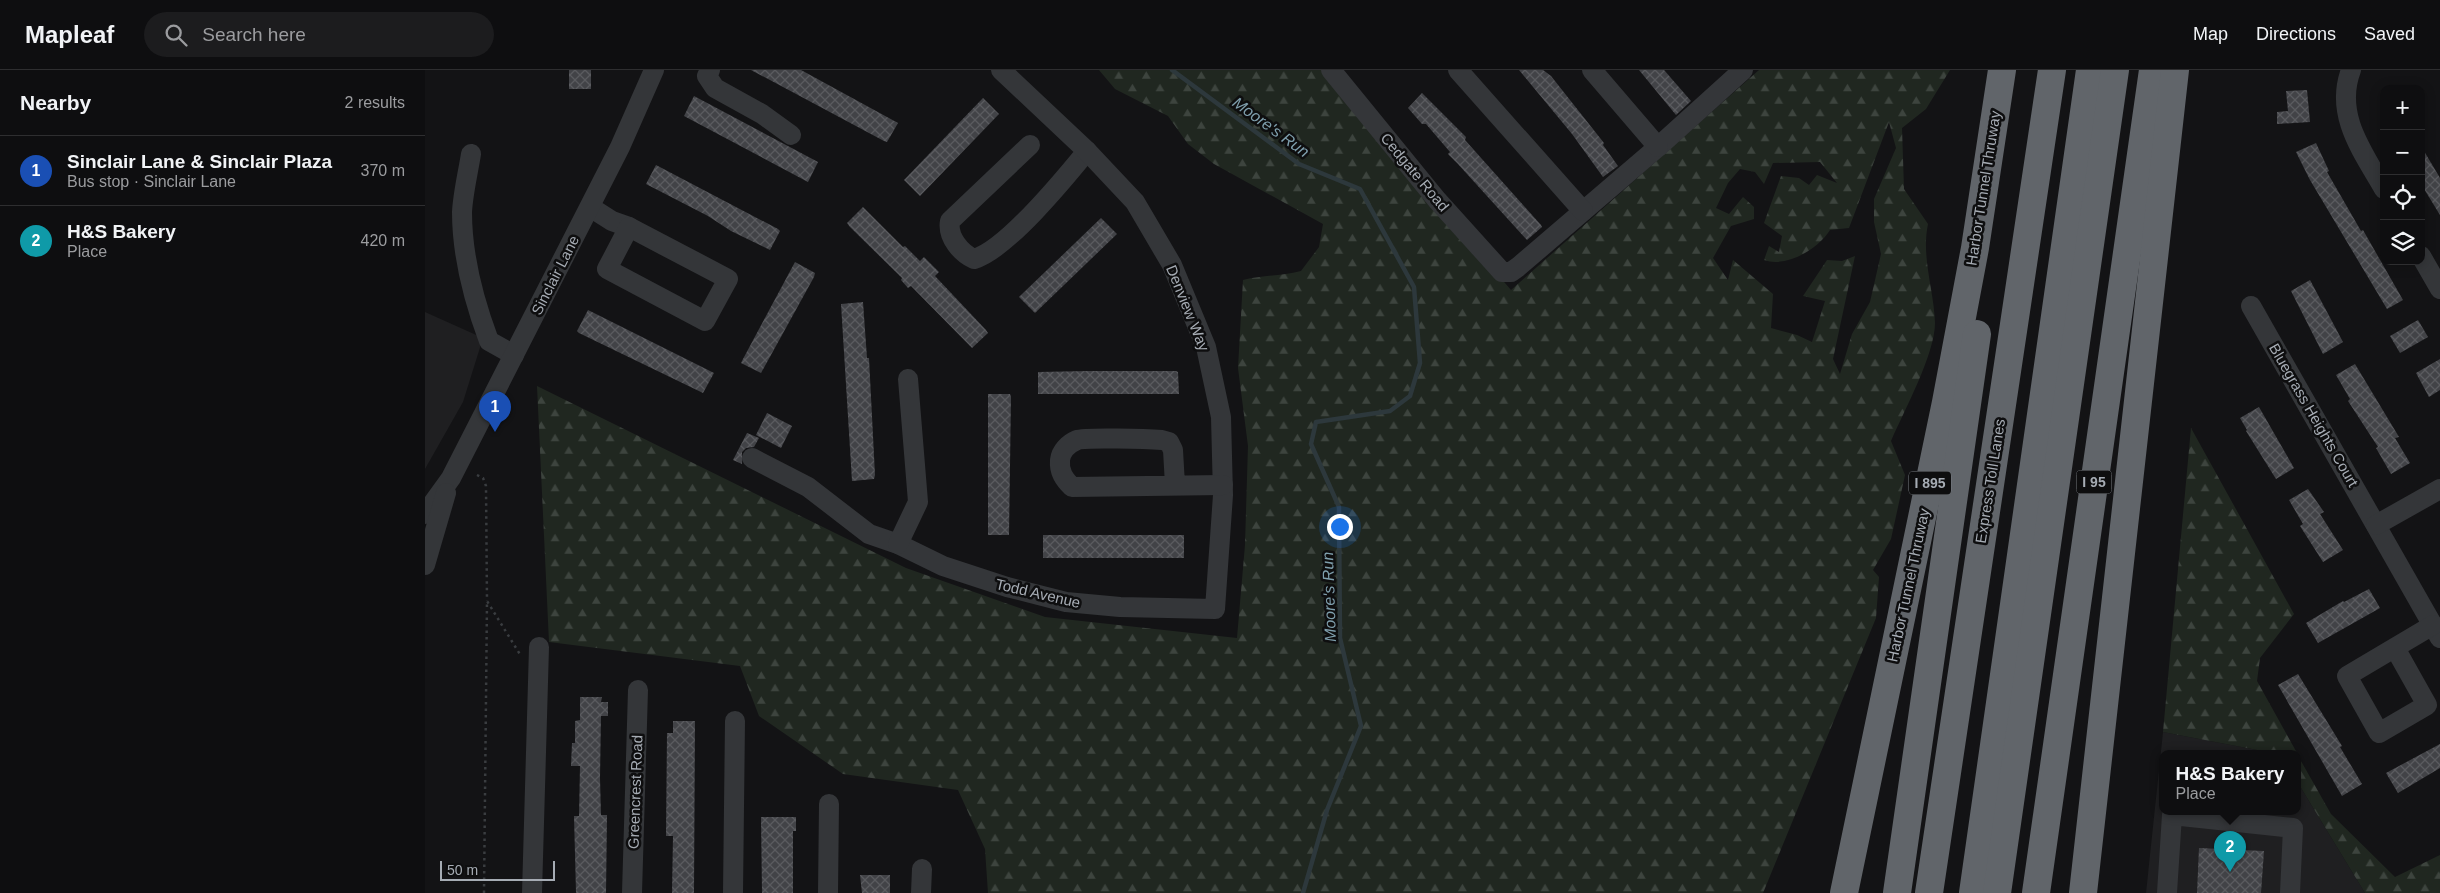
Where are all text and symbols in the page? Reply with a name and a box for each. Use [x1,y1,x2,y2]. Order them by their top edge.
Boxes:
search box [144,12,494,57]
text: Mapleaf [25,21,114,48]
icon: search [162,21,190,49]
text: Search here [202,24,306,45]
text: Map [2193,24,2228,44]
text: Directions [2256,24,2336,44]
text: Saved [2364,24,2415,44]
map controls [2380,85,2425,265]
button: + [2380,85,2425,130]
text: Nearby [20,91,91,114]
text: 2 results [345,94,405,111]
water label: Moore's Run [1230,94,1313,160]
street label: Harbor Tunnel Thruway [1962,109,2004,267]
street label: Cedgate Road [1377,129,1453,215]
button: − [2380,130,2425,175]
text: Sinclair Lane & Sinclair Plaza [67,151,332,172]
text: 1 [32,162,40,179]
text: 370 m [361,162,405,179]
text: Bus stop · Sinclair Lane [67,173,236,190]
button: locate [2380,175,2425,220]
button: layers [2380,220,2425,265]
text: H&S Bakery [67,221,176,242]
text: 2 [32,232,40,249]
text: 420 m [361,232,405,249]
street label: Sinclair Lane [528,233,582,317]
text: Place [67,243,107,260]
street label: Denview Way [1163,263,1213,354]
street label: Bluegrass Heights Court [2266,340,2362,490]
pin: 1 [479,391,511,432]
street label: Express Toll Lanes [1972,418,2008,544]
road number: I 95 [2077,471,2111,494]
road number: I 895 [1909,472,1951,494]
street label: Harbor Tunnel Thruway [1883,506,1933,663]
your location [1327,514,1353,540]
water label: Moore's Run [1319,552,1339,642]
street label: Todd Avenue [994,575,1082,611]
street label: Greencrest Road [625,735,645,849]
popup [2159,750,2301,815]
text: H&S Bakery [2176,763,2284,784]
text: Place [2176,785,2216,802]
pin: 2 [2214,831,2246,872]
scale bar [440,858,555,881]
text: 50 m [447,862,478,878]

